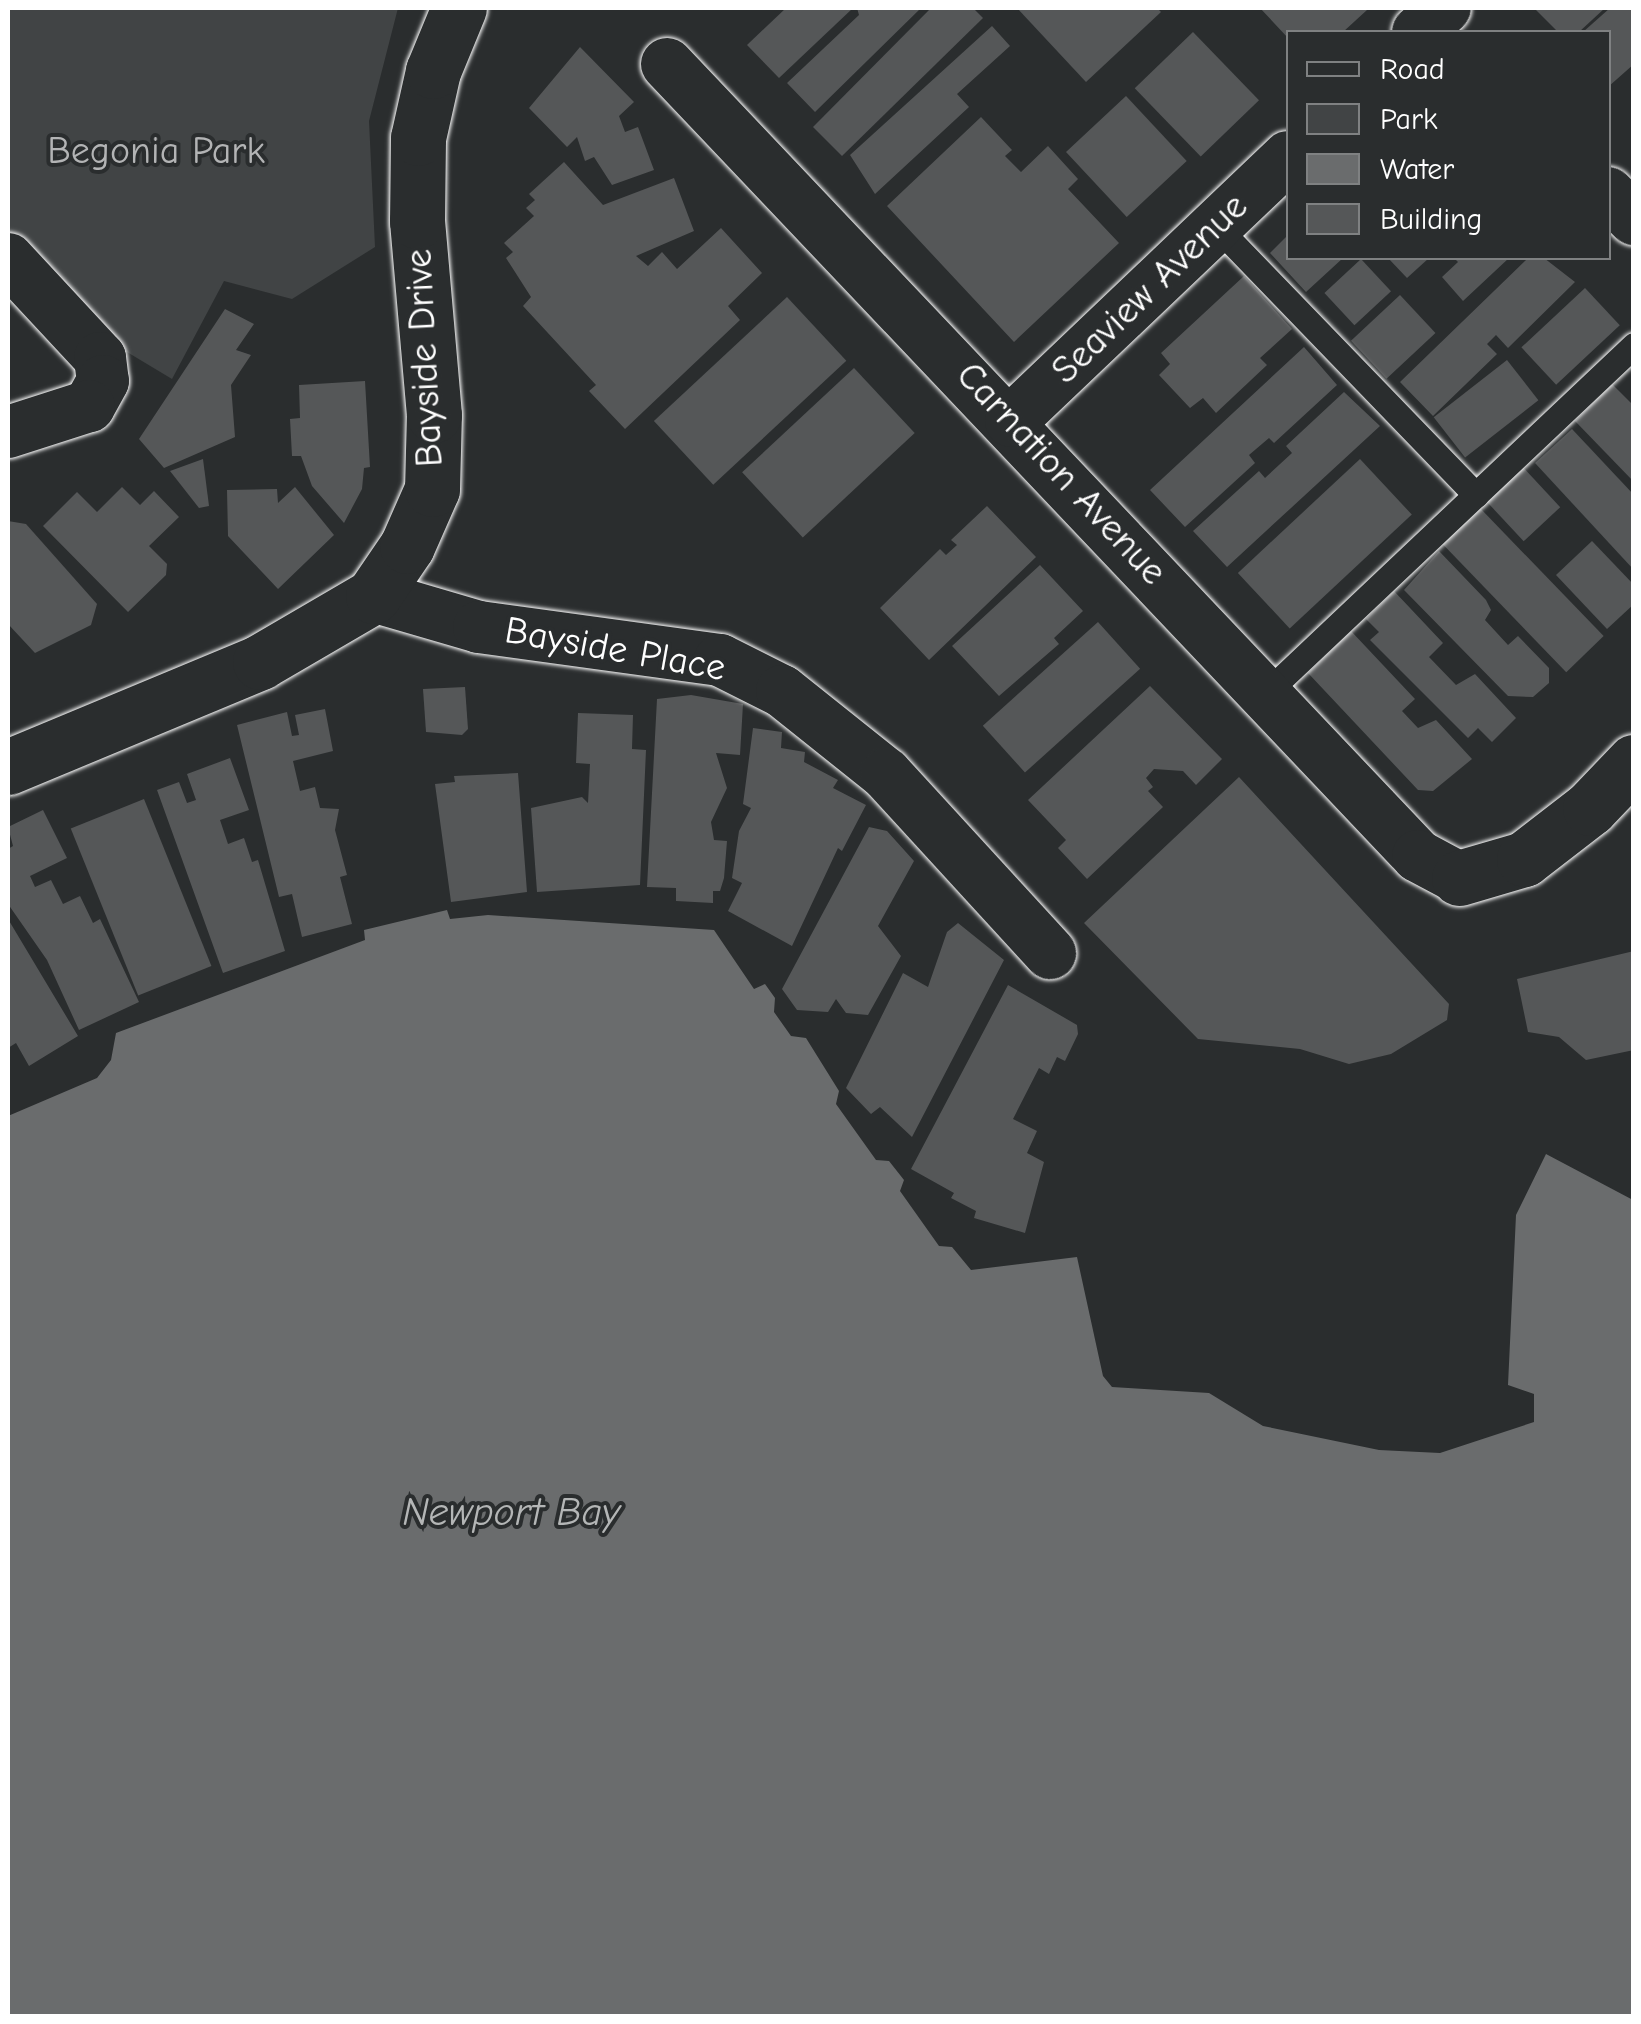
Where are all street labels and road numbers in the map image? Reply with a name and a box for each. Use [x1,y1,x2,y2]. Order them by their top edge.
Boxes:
street label: Seaview Avenue [1043,184,1257,394]
street label: Bayside Drive [397,248,453,468]
street label: Carnation Avenue [946,353,1176,595]
street label: Bayside Place [501,608,729,692]

